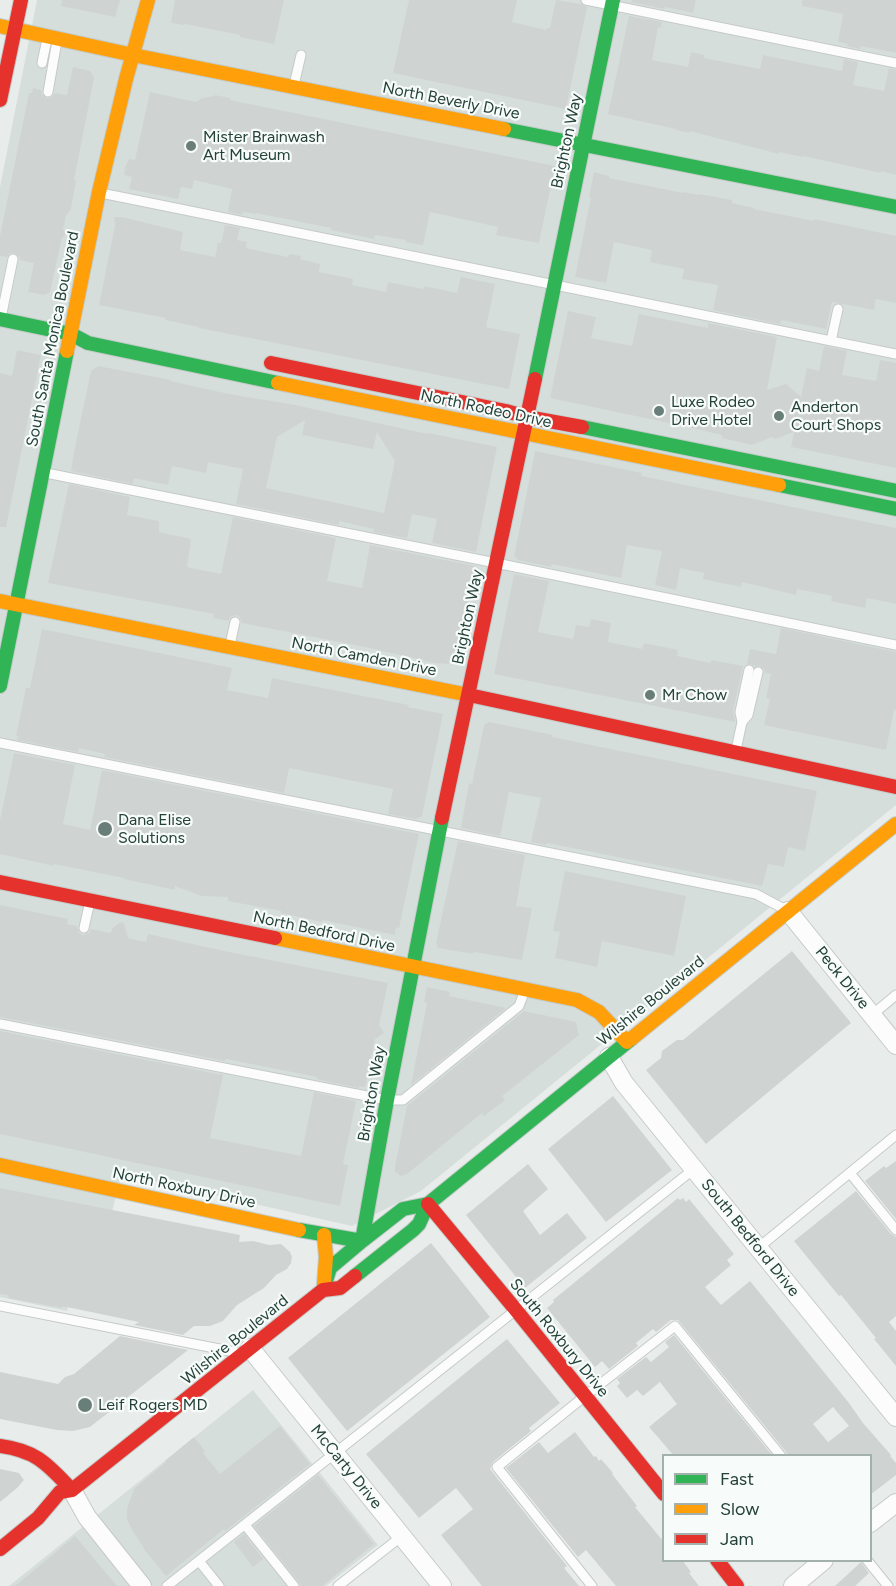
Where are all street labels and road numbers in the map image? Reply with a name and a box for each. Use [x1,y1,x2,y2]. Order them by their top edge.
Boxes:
street label: North Beverly Drive [381,78,521,124]
street label: Brighton Way [548,92,586,190]
street label: South Santa Monica Boulevard [23,230,83,448]
street label: North Rodeo Drive [419,386,553,432]
street label: Brighton Way [449,568,487,666]
street label: North Camden Drive [290,634,438,680]
street label: North Bedford Drive [251,908,397,956]
street label: Peck Drive [811,943,873,1013]
street label: Wilshire Boulevard [594,952,708,1050]
street label: Brighton Way [354,1045,390,1143]
street label: North Roxbury Drive [111,1163,257,1213]
street label: South Bedford Drive [697,1175,803,1301]
street label: South Roxbury Drive [505,1275,613,1401]
street label: Wilshire Boulevard [178,1291,292,1389]
street label: McCarty Drive [306,1421,386,1513]

